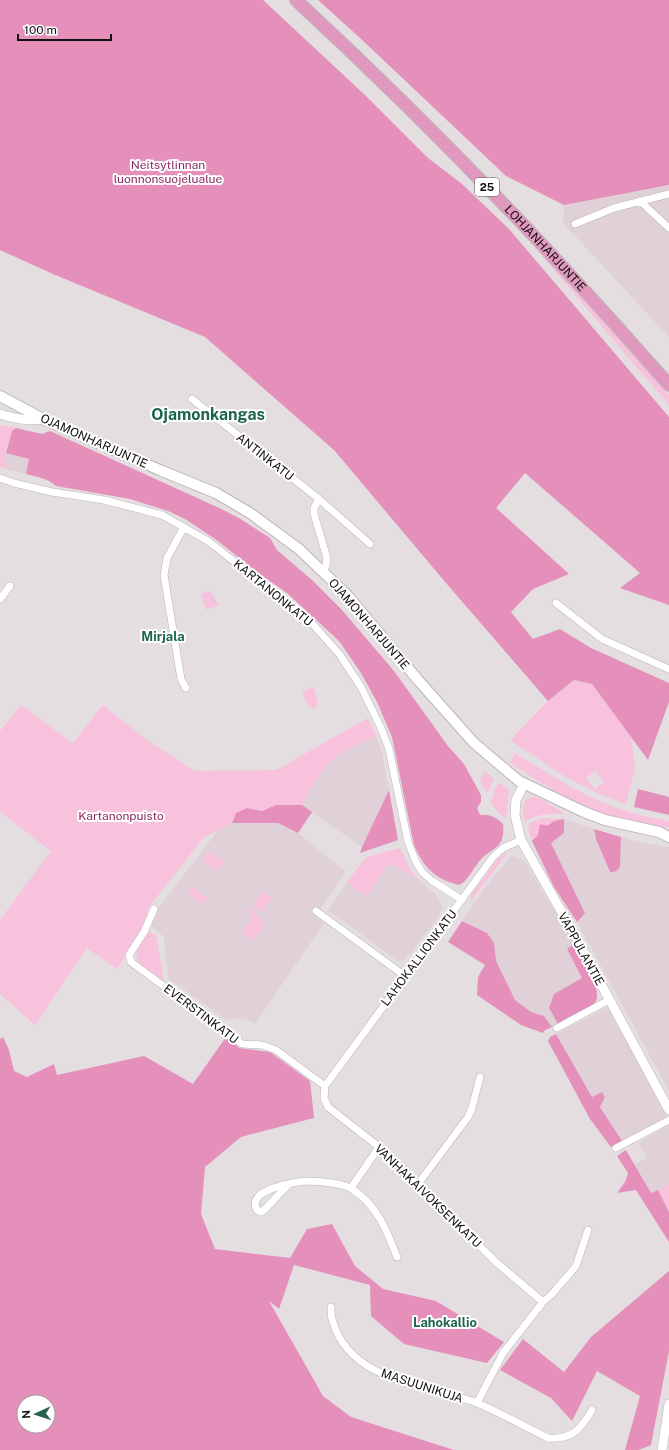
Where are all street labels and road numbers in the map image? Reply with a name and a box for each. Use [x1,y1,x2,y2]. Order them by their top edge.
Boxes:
road number: 25 [475,178,499,196]
street label: LOHJANHARJUNTIE [502,203,589,294]
street label: OJAMONHARJUNTIE [38,411,150,471]
street label: ANTINKATU [234,430,296,484]
street label: KARTANONKATU [231,557,315,629]
street label: OJAMONHARJUNTIE [326,576,412,672]
street label: LAHOKALLIONKATU [378,907,460,1009]
street label: VAPPULANTIE [555,910,607,988]
street label: EVERSTINKATU [161,981,241,1047]
street label: VANHAKAIVOKSENKATU [372,1141,484,1251]
street label: MASUUNIKUJA [379,1366,465,1406]

